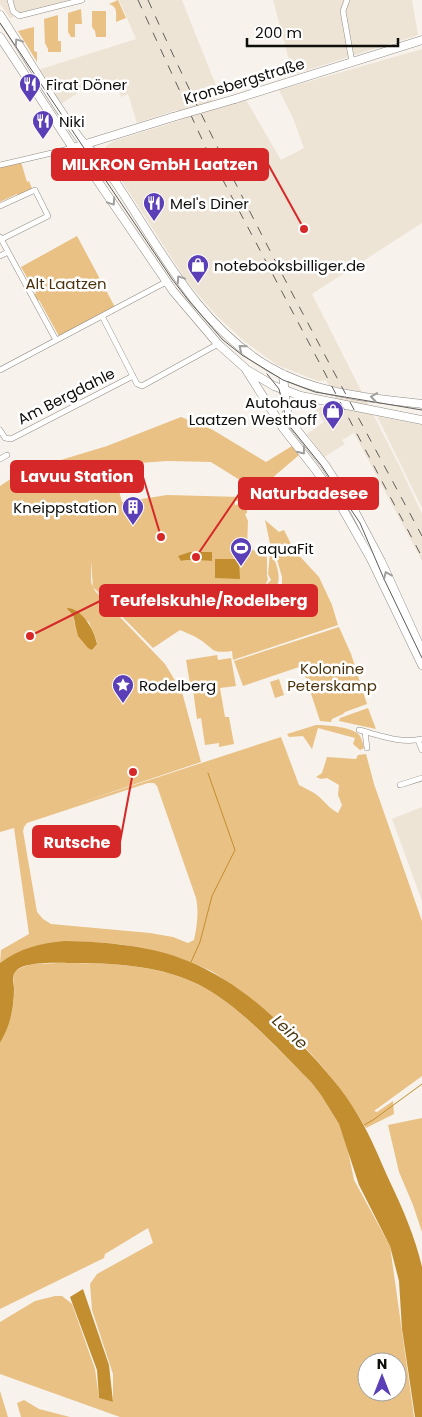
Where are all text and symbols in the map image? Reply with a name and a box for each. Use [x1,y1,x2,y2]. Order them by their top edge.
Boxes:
scale bar [247,15,398,47]
text: 200 m [255,22,302,43]
one-way arrow [15,39,24,48]
street label: Kronsbergstraße [181,53,307,109]
restaurant icon: Firat Döner [18,72,42,103]
place label: Firat Döner [46,74,128,95]
restaurant icon: Niki [31,109,55,140]
place label: Niki [59,111,85,132]
callout: MILKRON GmbH Laatzen [52,149,268,180]
text: MILKRON GmbH Laatzen [62,153,258,176]
restaurant icon: Mel's Diner [142,191,166,222]
place label: Mel's Diner [170,193,249,214]
one-way arrow [106,196,115,205]
shop icon: notebooksbilliger.de [186,253,210,284]
place label: notebooksbilliger.de [214,255,365,276]
park label: Alt Laatzen [25,273,107,294]
one-way arrow [176,276,186,285]
one-way arrow [239,345,248,353]
street label: Am Bergdahle [14,362,118,430]
place label: Autohaus Laatzen Westhoff [189,392,317,430]
one-way arrow [369,393,378,403]
shop icon: Autohaus Laatzen Westhoff [321,399,345,430]
one-way arrow [296,445,304,454]
callout: Lavuu Station [11,461,143,492]
text: Lavuu Station [21,465,133,488]
callout: Naturbadesee [239,478,378,509]
text: Naturbadesee [250,482,368,505]
building icon: Kneippstation [121,495,145,526]
place label: Kneippstation [13,497,117,518]
sports icon: aquaFit [229,536,253,567]
place label: aquaFit [257,538,314,559]
one-way arrow [383,571,394,580]
callout: Teufelskuhle/Rodelberg [100,585,317,616]
text: Teufelskuhle/Rodelberg [110,589,308,612]
park label: Kolonine Peterskamp [287,658,377,696]
place icon: Rodelberg [111,673,135,704]
place label: Rodelberg [139,675,216,696]
callout: Rutsche [33,826,120,857]
text: Rutsche [44,831,111,854]
water label: Leine [267,1010,313,1054]
north arrow [357,1352,407,1402]
text: N [377,1354,387,1374]

